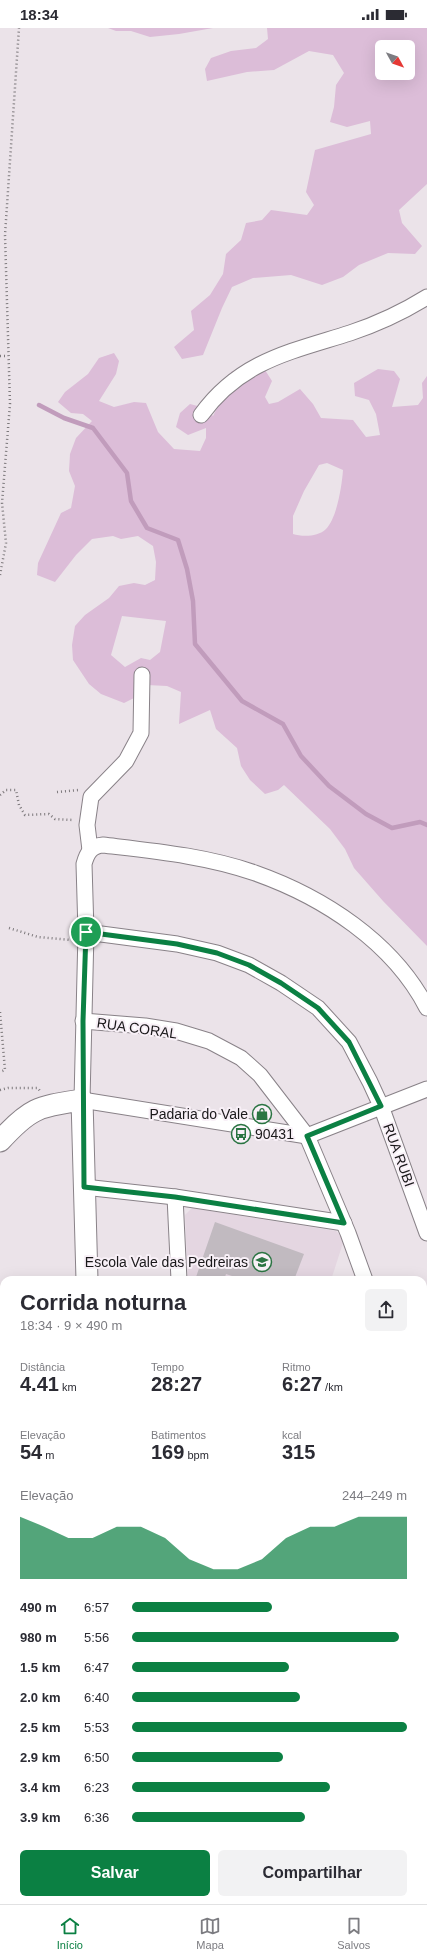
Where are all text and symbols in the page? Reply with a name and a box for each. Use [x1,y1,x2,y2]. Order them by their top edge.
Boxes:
text: 18:34 [20,6,58,23]
north arrow [375,40,415,80]
map controls [375,40,415,80]
pin [69,915,103,949]
icon: arrive [75,921,97,943]
street label: RUA CORAL [96,1014,178,1042]
shop icon: Padaria do Vale [251,1103,273,1125]
place label: Padaria do Vale [149,1106,248,1122]
street label: RUA RUBI [380,1121,418,1189]
bus stop icon: 90431 [230,1123,252,1145]
place label: 90431 [255,1126,294,1142]
school or university icon: Escola Vale das Pedreiras [251,1251,273,1273]
place label: Escola Vale das Pedreiras [85,1254,248,1270]
button: share [365,1289,407,1331]
text: Corrida noturna [20,1290,186,1315]
text: 18:34 · 9 × 490 m [20,1318,122,1333]
text: Distância [20,1361,65,1373]
text: Tempo [151,1361,184,1373]
text: Ritmo [282,1361,311,1373]
text: 4.41 [20,1373,59,1395]
text: 28:27 [151,1373,202,1395]
text: 6:27 [282,1373,322,1395]
text: km [59,1381,77,1393]
text: /km [322,1381,343,1393]
text: Elevação [20,1429,65,1441]
text: Batimentos [151,1429,206,1441]
text: kcal [282,1429,302,1441]
text: 54 [20,1441,42,1463]
text: 169 [151,1441,184,1463]
text: 315 [282,1441,315,1463]
text: m [42,1449,54,1461]
text: bpm [184,1449,209,1461]
text: Elevação [20,1488,73,1503]
text: 244–249 m [342,1488,407,1503]
text: 490 m [20,1600,57,1615]
text: 6:57 [84,1600,109,1615]
text: 980 m [20,1630,57,1645]
text: 5:56 [84,1630,109,1645]
text: 1.5 km [20,1660,60,1675]
text: 6:47 [84,1660,109,1675]
text: 2.0 km [20,1690,60,1705]
text: 6:40 [84,1690,109,1705]
text: 2.5 km [20,1720,60,1735]
text: 5:53 [84,1720,109,1735]
text: 2.9 km [20,1750,60,1765]
text: 6:50 [84,1750,109,1765]
text: 3.4 km [20,1780,60,1795]
text: 6:23 [84,1780,109,1795]
text: 3.9 km [20,1810,60,1825]
text: 6:36 [84,1810,109,1825]
button: Salvar [20,1850,210,1896]
button: Compartilhar [218,1850,407,1896]
tab: Início [57,1915,83,1951]
tab: Mapa [196,1915,224,1951]
tab: Salvos [337,1915,370,1951]

